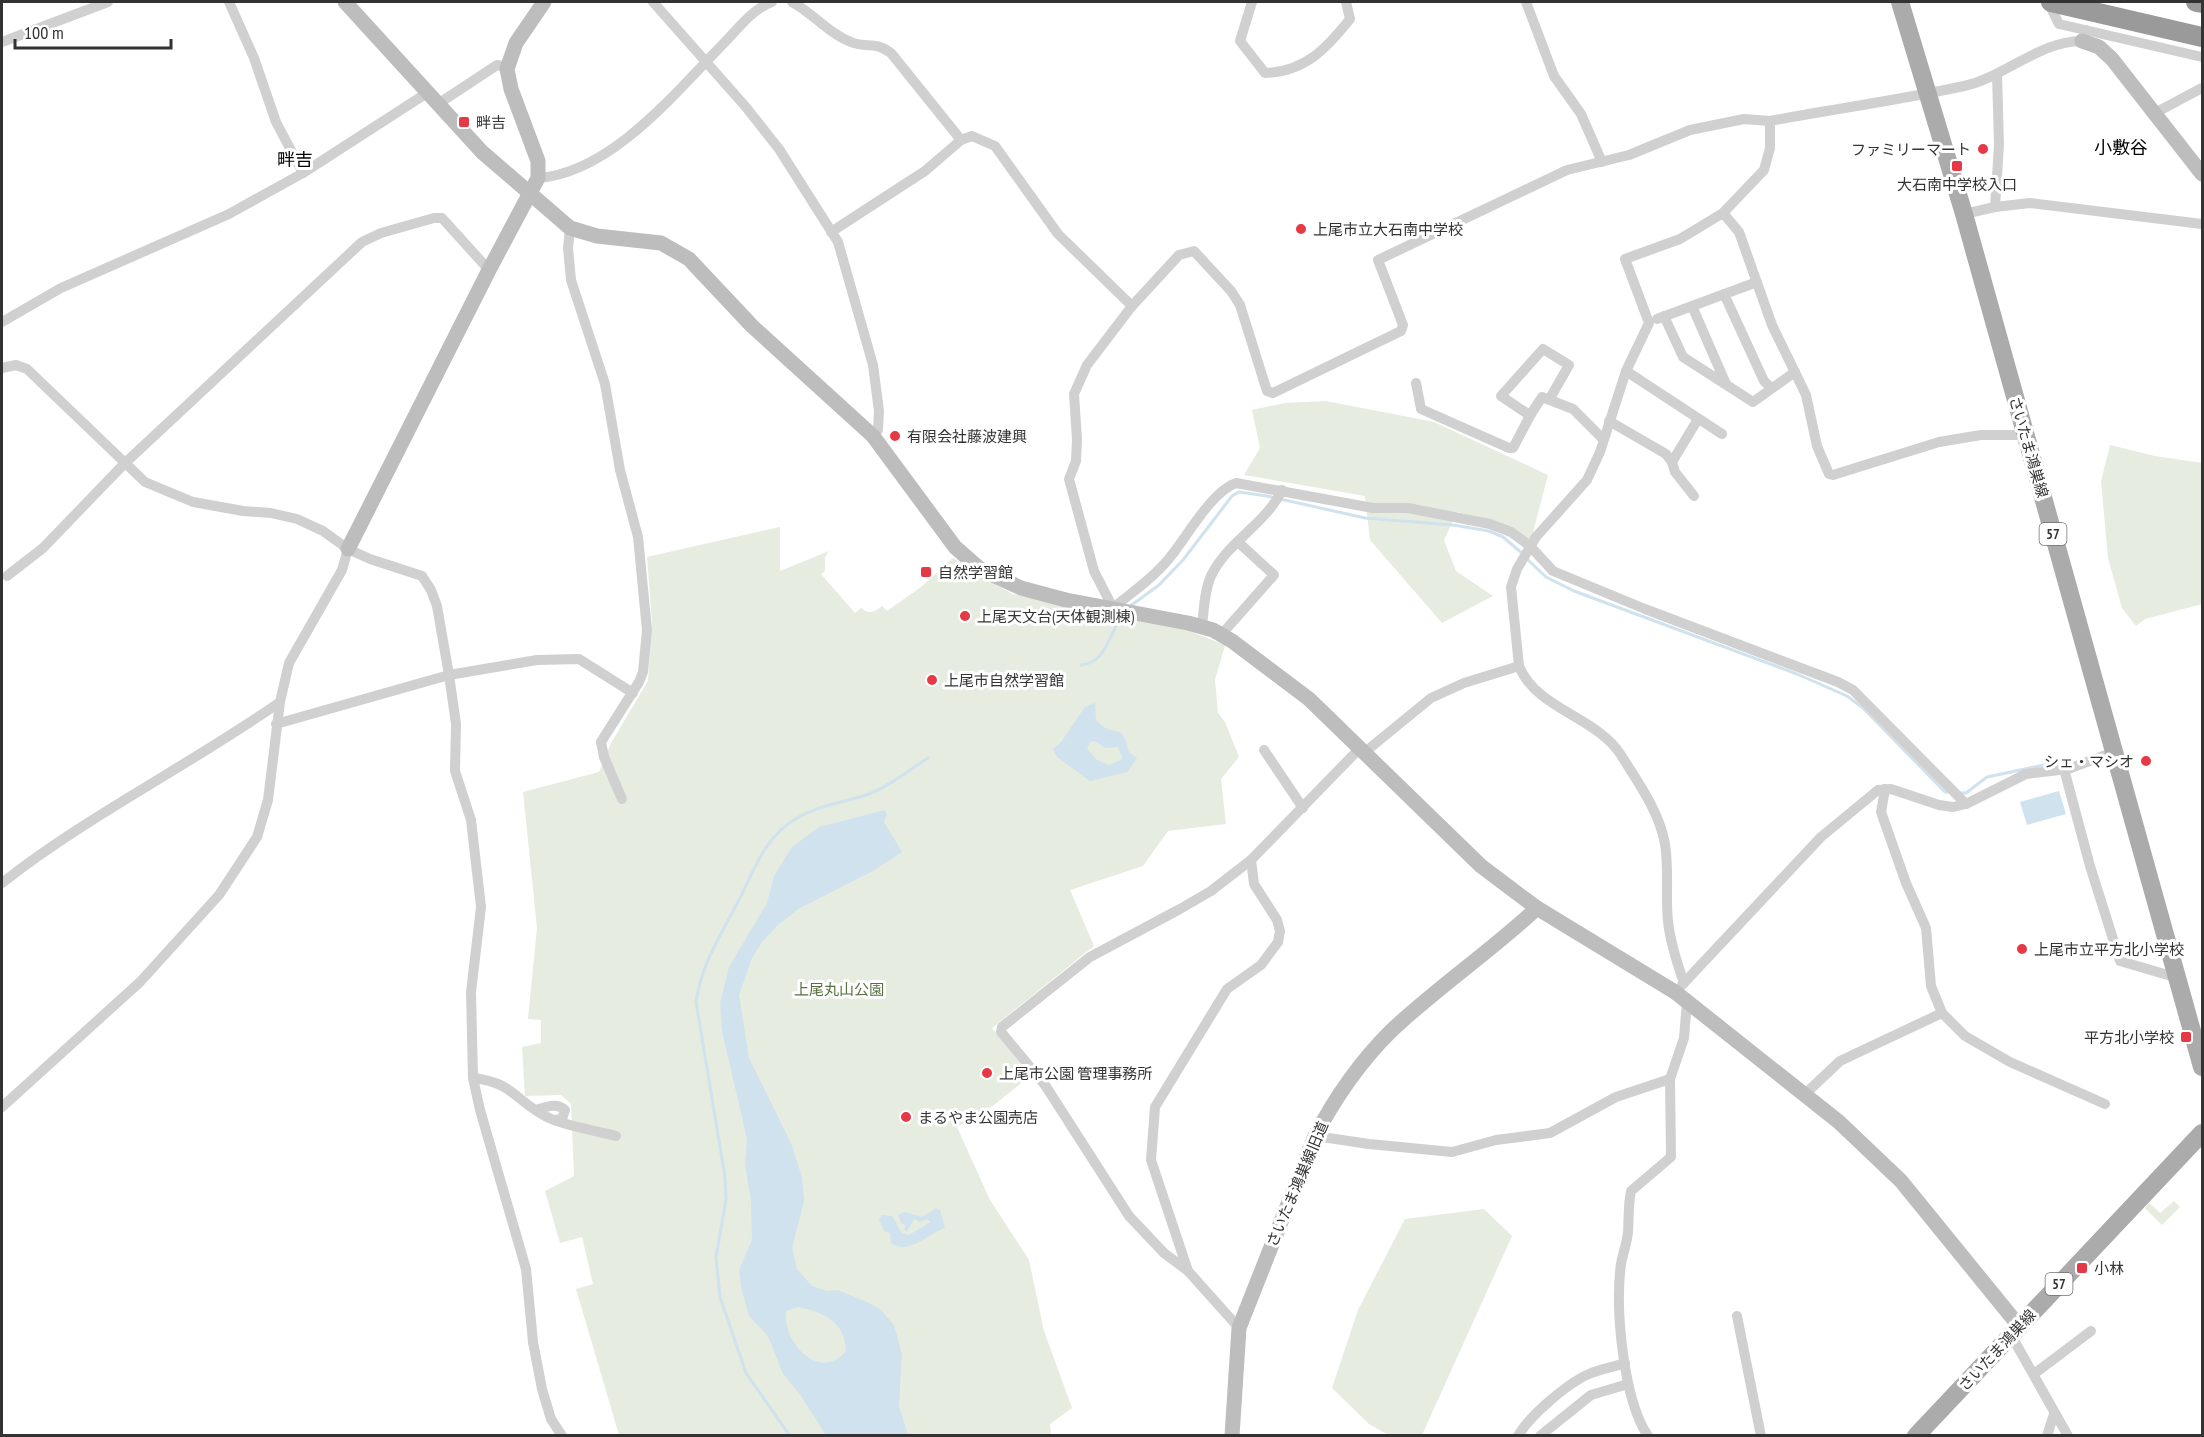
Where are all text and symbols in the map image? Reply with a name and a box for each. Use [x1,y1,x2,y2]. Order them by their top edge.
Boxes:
scale bar [15,12,171,50]
text: 100 m [24,21,64,44]
place label: 畔吉 [476,113,506,132]
marker: 畔吉 [457,115,471,129]
district label: 小敷谷 [2094,136,2148,159]
place label: ファミリーマート [1851,140,1971,159]
marker: ファミリーマート [1976,142,1990,156]
district label: 畔吉 [277,148,313,171]
marker: 大石南中学校入口 [1950,159,1964,173]
place label: 大石南中学校入口 [1897,175,2017,194]
place label: 上尾市立大石南中学校 [1313,220,1463,239]
marker: 上尾市立大石南中学校 [1294,222,1308,236]
street label: さいたま鴻巣線 [2005,394,2053,500]
place label: 有限会社藤波建興 [907,427,1027,446]
marker: 有限会社藤波建興 [888,429,902,443]
road number: 57 [2040,523,2066,545]
place label: 自然学習館 [938,563,1013,582]
marker: 自然学習館 [919,565,933,579]
place label: 上尾天文台(天体観測棟) [977,607,1134,626]
marker: 上尾天文台(天体観測棟) [958,609,972,623]
place label: 上尾市自然学習館 [944,671,1064,690]
marker: 上尾市自然学習館 [925,673,939,687]
place label: シェ・マシオ [2044,752,2134,771]
marker: シェ・マシオ [2139,754,2153,768]
place label: 上尾市立平方北小学校 [2034,940,2184,959]
marker: 上尾市立平方北小学校 [2015,942,2029,956]
park label: 上尾丸山公園 [794,980,884,999]
place label: 平方北小学校 [2084,1028,2174,1047]
marker: 平方北小学校 [2179,1030,2193,1044]
place label: 上尾市公園 管理事務所 [999,1064,1152,1083]
marker: 上尾市公園 管理事務所 [980,1066,994,1080]
place label: まるやま公園売店 [918,1108,1038,1127]
marker: まるやま公園売店 [899,1110,913,1124]
street label: さいたま鴻巣線旧道 [1262,1118,1332,1250]
place label: 小林 [2094,1259,2124,1278]
marker: 小林 [2075,1261,2089,1275]
road number: 57 [2046,1273,2072,1295]
street label: さいたま鴻巣線 [1954,1305,2040,1395]

